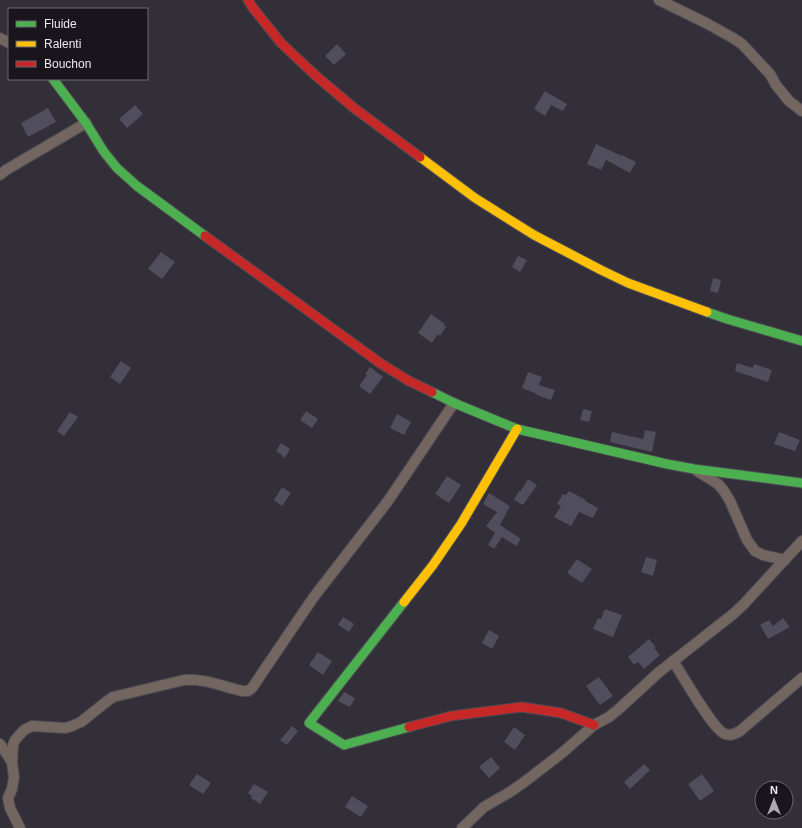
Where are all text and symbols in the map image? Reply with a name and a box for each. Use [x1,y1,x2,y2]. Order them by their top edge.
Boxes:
legend [8,8,148,80]
text: Fluide [44,17,77,31]
text: Ralenti [44,37,81,51]
text: Bouchon [44,57,91,71]
north arrow [754,780,794,820]
text: N [770,784,778,796]

